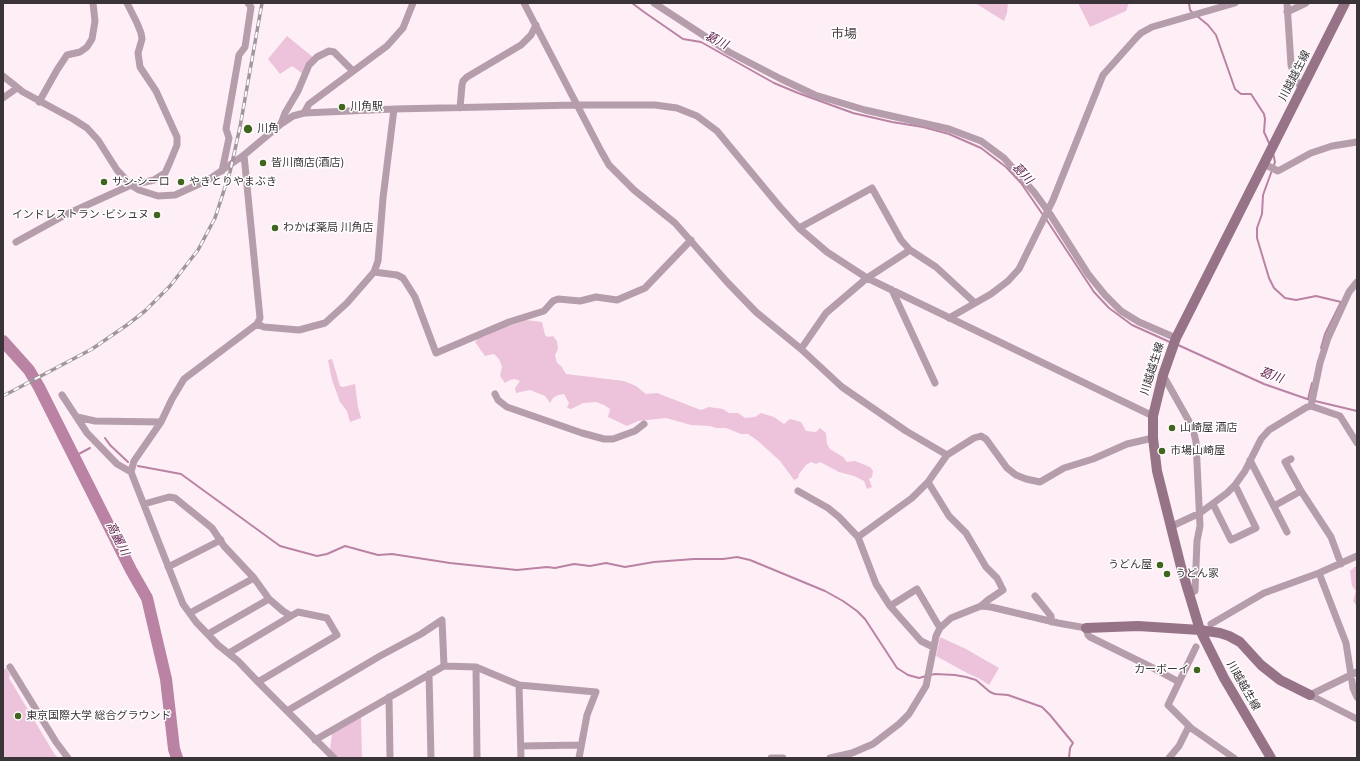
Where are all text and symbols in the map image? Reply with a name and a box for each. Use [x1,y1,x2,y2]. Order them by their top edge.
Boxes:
district label: 市場 [831,27,857,43]
water label: 葛川 [702,29,730,53]
street label: 川越越生線 [1277,49,1313,103]
place label: 川角駅 [350,100,383,114]
marker: 川角駅 [337,102,347,112]
place label: 川角 [257,122,279,136]
marker: 川角 [242,123,254,135]
place label: 皆川商店(酒店) [271,156,344,170]
marker: 皆川商店(酒店) [258,158,268,168]
water label: 葛川 [1008,160,1036,188]
place label: サン-シーロ [112,175,170,189]
place label: やきとりやまぶき [189,175,277,189]
marker: サン-シーロ [99,177,109,187]
marker: やきとりやまぶき [176,177,186,187]
place label: インドレストラン -ビシュヌ [12,208,149,222]
marker: インドレストラン -ビシュヌ [152,210,162,220]
place label: わかば薬局 川角店 [283,221,374,235]
marker: わかば薬局 川角店 [270,223,280,233]
street label: 川越越生線 [1139,341,1167,397]
water label: 葛川 [1257,365,1285,387]
place label: 山崎屋 酒店 [1180,421,1238,435]
marker: 山崎屋 酒店 [1167,423,1177,433]
place label: 市場山崎屋 [1170,444,1225,458]
marker: 市場山崎屋 [1157,446,1167,456]
water label: 高麗川 [102,520,132,558]
place label: うどん屋 [1108,558,1152,572]
marker: うどん屋 [1155,560,1165,570]
place label: うどん家 [1175,567,1219,581]
marker: うどん家 [1162,569,1172,579]
street label: 川越越生線 [1224,659,1262,713]
place label: カーボーイ [1134,663,1189,677]
marker: カーボーイ [1192,665,1202,675]
place label: 東京国際大学 総合グラウンド [26,709,172,723]
marker: 東京国際大学 総合グラウンド [13,711,23,721]

